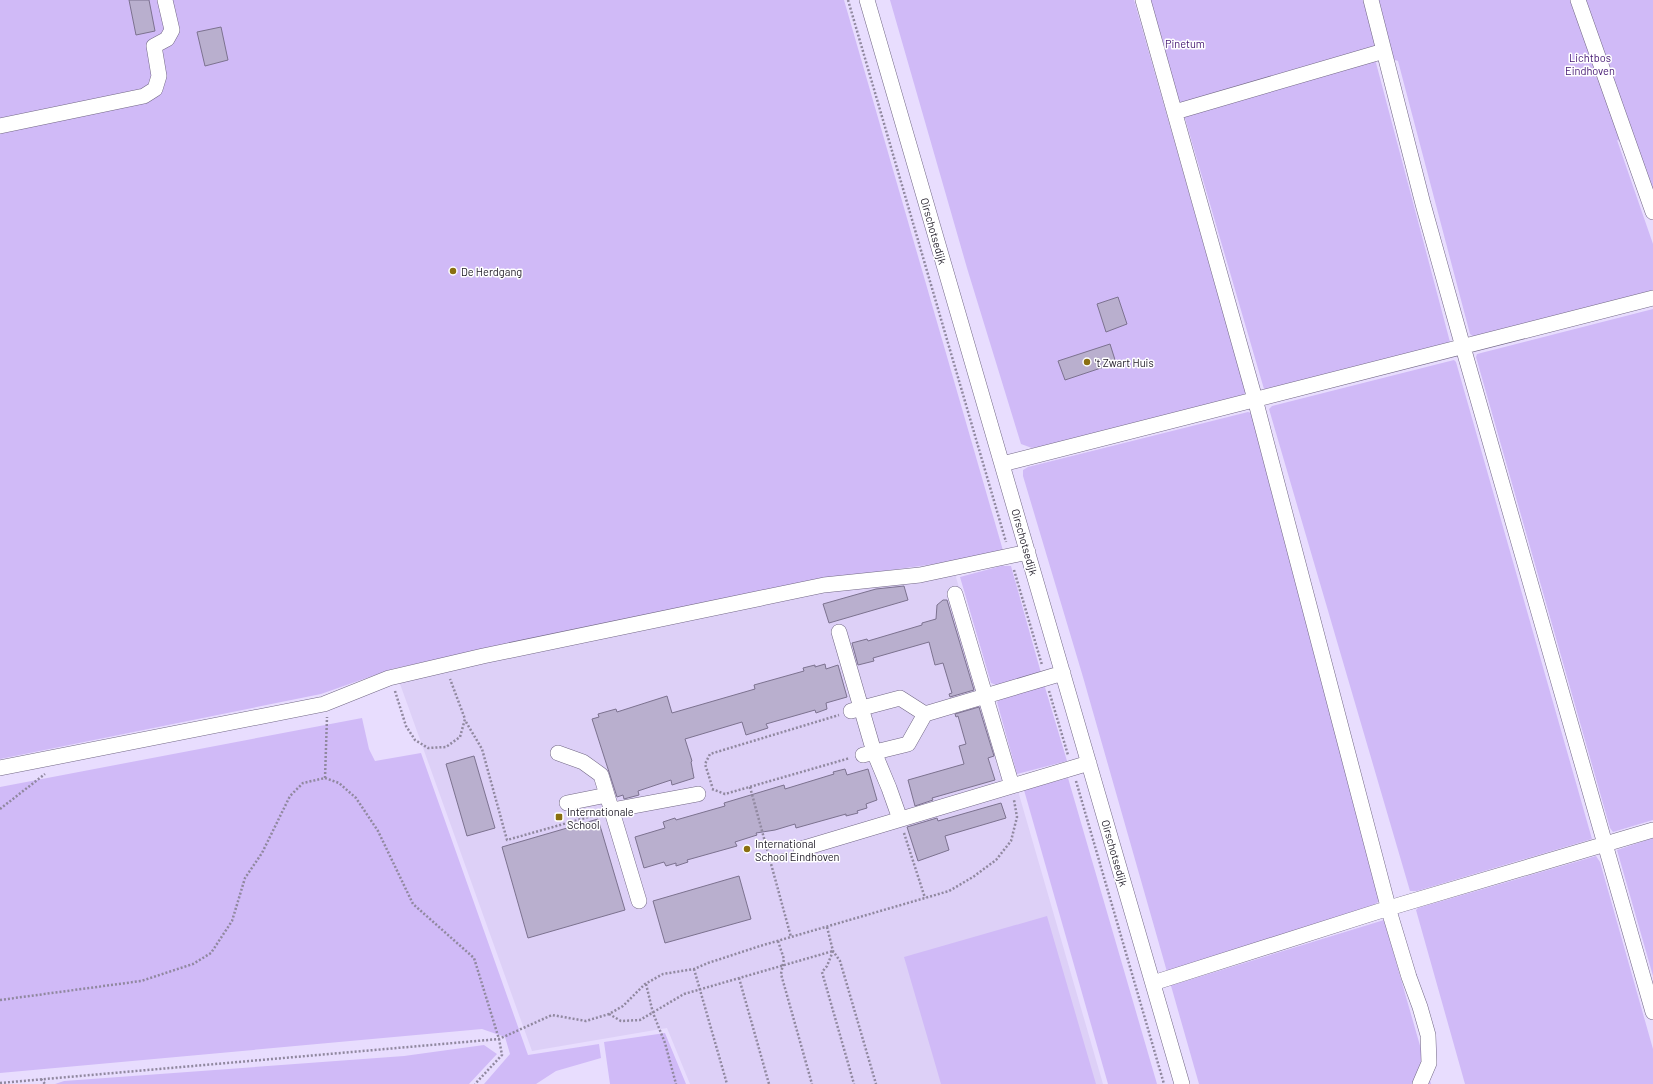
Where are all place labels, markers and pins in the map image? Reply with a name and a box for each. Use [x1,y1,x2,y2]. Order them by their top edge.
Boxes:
place label: De Herdgang [461,265,522,278]
marker: De Herdgang [448,266,458,276]
place label: 't Zwart Huis [1095,356,1154,369]
marker: 't Zwart Huis [1082,357,1092,367]
place label: Internationale School [567,805,634,831]
marker: Internationale School [554,812,564,822]
place label: International School Eindhoven [755,837,840,863]
marker: International School Eindhoven [742,844,752,854]

